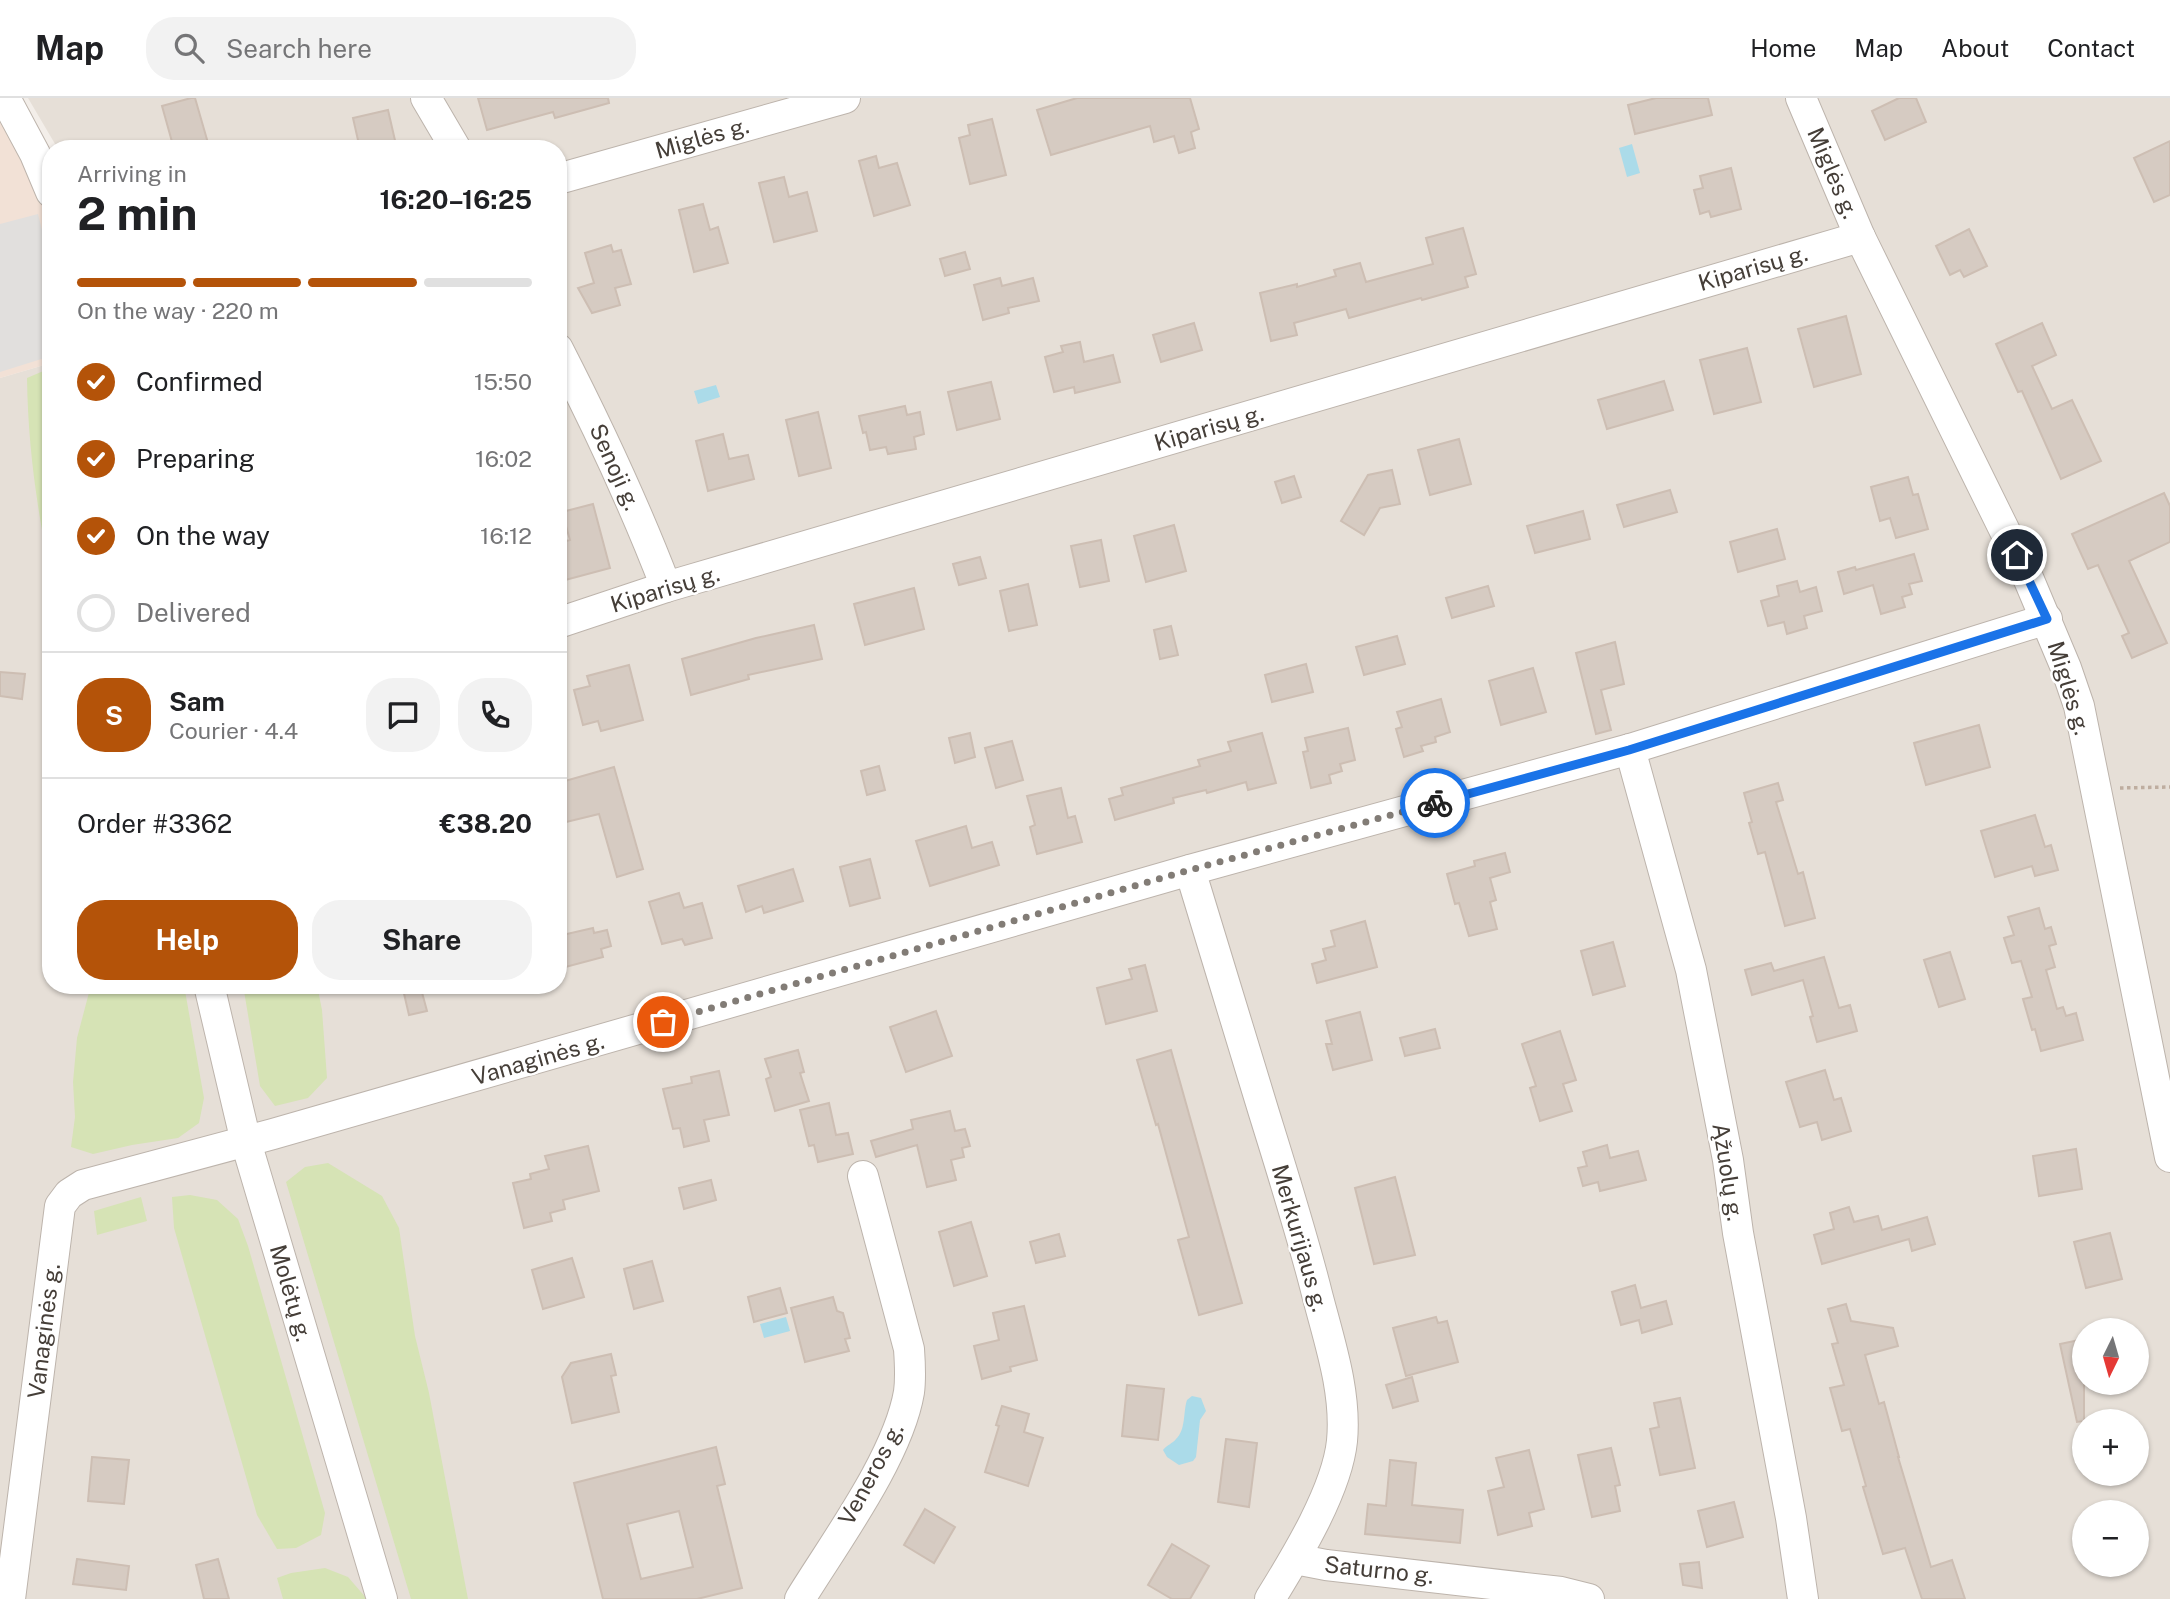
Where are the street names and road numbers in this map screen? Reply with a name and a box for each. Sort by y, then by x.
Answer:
street label: Miglės g. [652,111,752,164]
street label: Miglės g. [1802,123,1865,222]
street label: Kiparisų g. [1695,239,1811,296]
street label: Kiparisų g. [1151,399,1267,456]
street label: Senoji g. [584,419,646,514]
street label: Kiparisų g. [607,559,723,618]
street label: Miglės g. [2042,638,2096,738]
street label: Vanaginės g. [469,1027,607,1090]
street label: Ąžuolų g. [1707,1121,1750,1223]
street label: Merkurijaus g. [1267,1161,1334,1315]
street label: Molėtų g. [265,1241,318,1344]
street label: Vanaginės g. [22,1262,65,1400]
street label: Veneros g. [832,1418,909,1530]
street label: Saturno g. [1323,1550,1435,1589]

